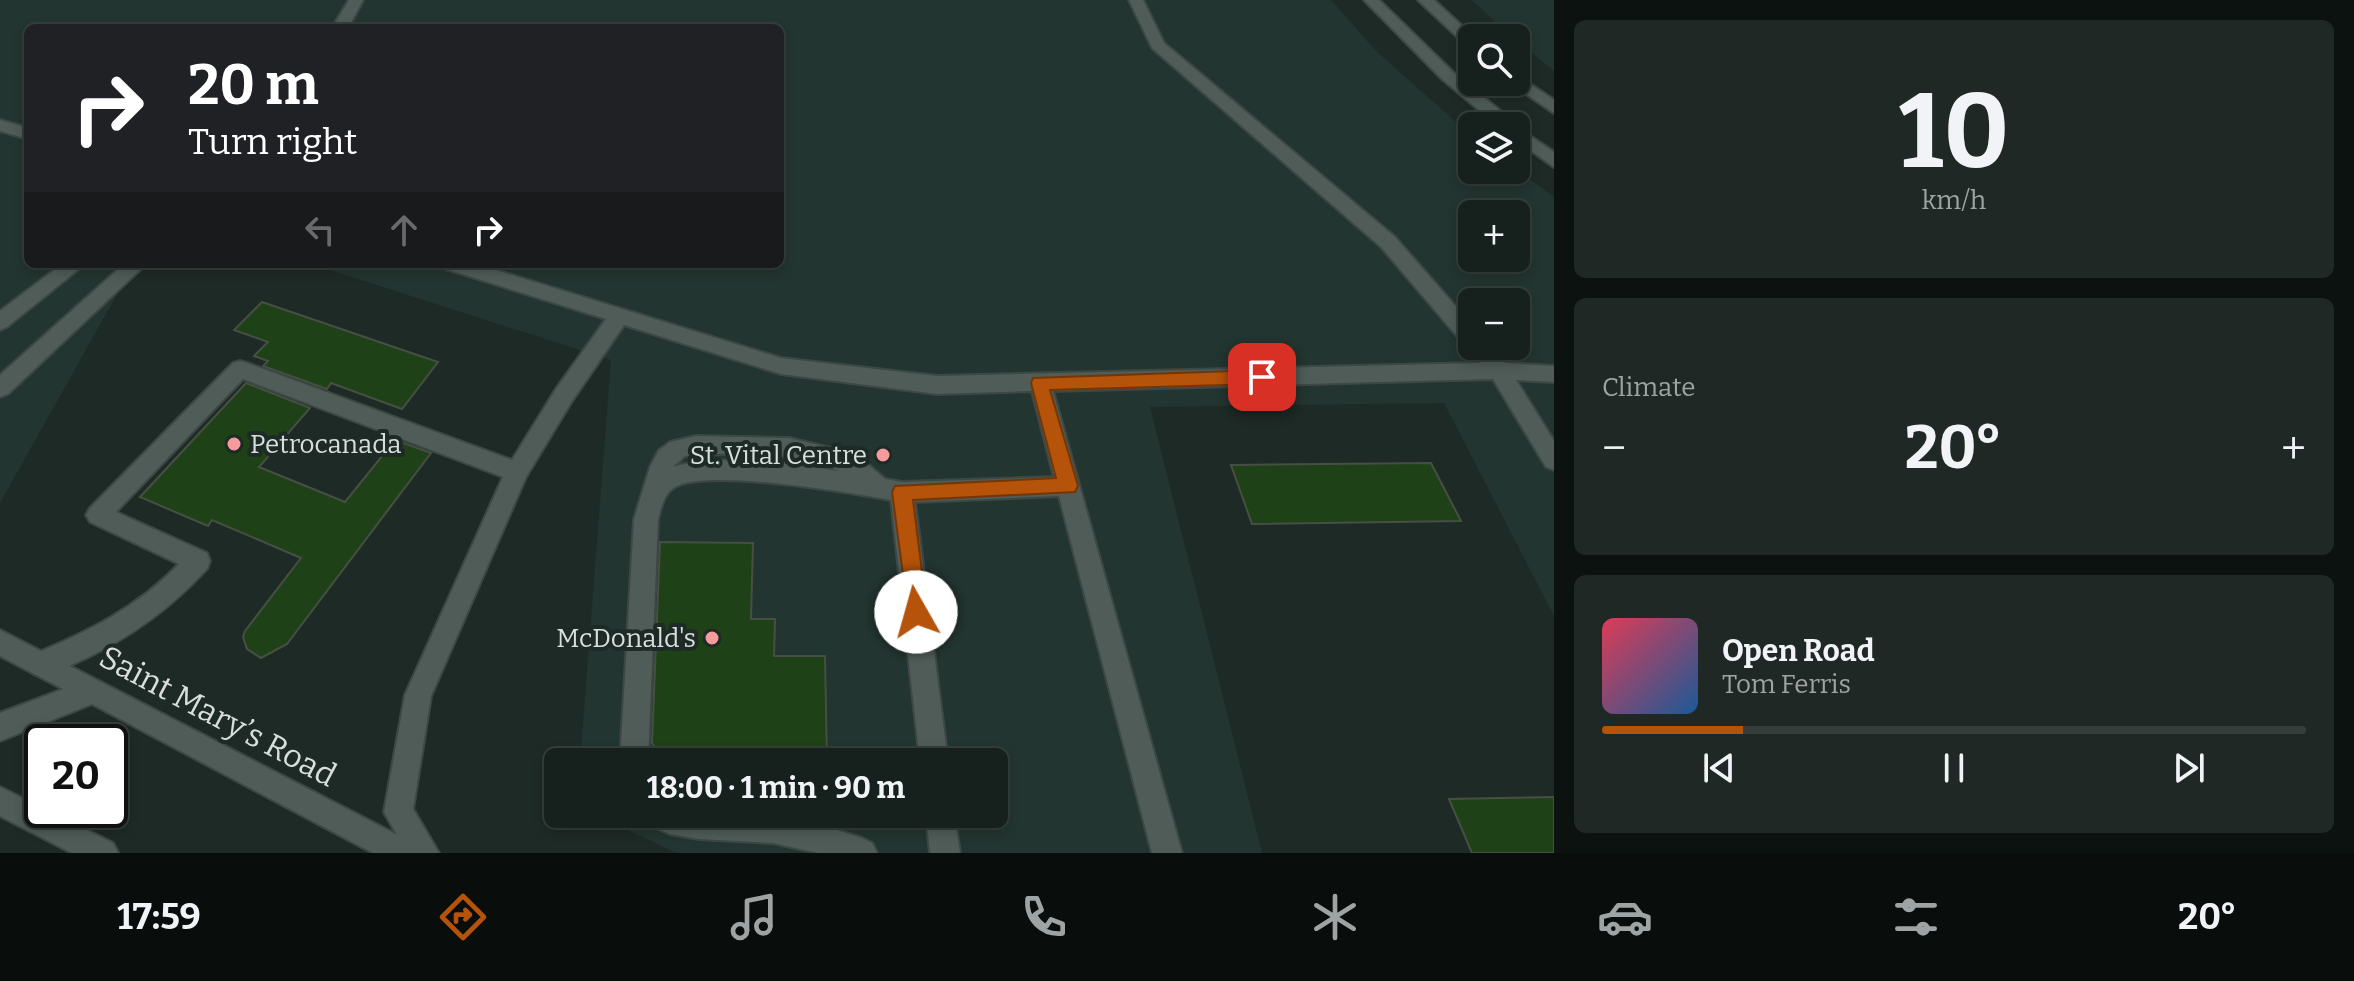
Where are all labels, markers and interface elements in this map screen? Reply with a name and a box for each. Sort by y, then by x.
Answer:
map controls [1458,24,1530,360]
button: search [1458,24,1530,96]
text: 20 m [188,52,319,119]
icon: right [56,56,160,160]
text: 10 [1899,70,2009,195]
button: layers [1458,112,1530,184]
text: Turn right [188,120,357,164]
text: km/h [1922,185,1986,216]
button: + [1458,200,1530,272]
icon: left [298,208,342,252]
icon: ahead [382,208,426,252]
icon: right [466,208,510,252]
button: − [1458,288,1530,360]
pin [1228,343,1296,411]
icon: arrive [1240,355,1284,399]
text: Climate [1602,372,1696,403]
text: 20° [1905,412,2002,484]
text: − [1602,422,1626,475]
text: + [2281,422,2306,475]
place label: Petrocanada [250,429,402,460]
marker: Petrocanada [225,435,243,453]
place label: St. Vital Centre [690,440,867,471]
marker: St. Vital Centre [874,446,892,464]
position arrow [874,570,958,654]
place label: McDonald's [556,623,696,654]
marker: McDonald's [703,629,721,647]
text: Open Road [1722,633,1875,669]
street label: Saint Mary’s Road [93,638,343,794]
text: Tom Ferris [1722,669,1851,700]
speed limit sign: 20 [24,724,128,828]
icon: previous [1697,746,1741,790]
icon: pause [1932,746,1976,790]
icon: next [2167,746,2211,790]
text: 18:00 · 1 min · 90 m [647,770,905,806]
icon: directions [435,889,491,945]
icon: music [726,889,782,945]
icon: phone [1016,889,1072,945]
icon: climate [1307,889,1363,945]
icon: car [1597,889,1653,945]
icon: filters [1888,889,1944,945]
text: 17:59 [117,895,201,939]
text: 20° [2178,895,2237,939]

